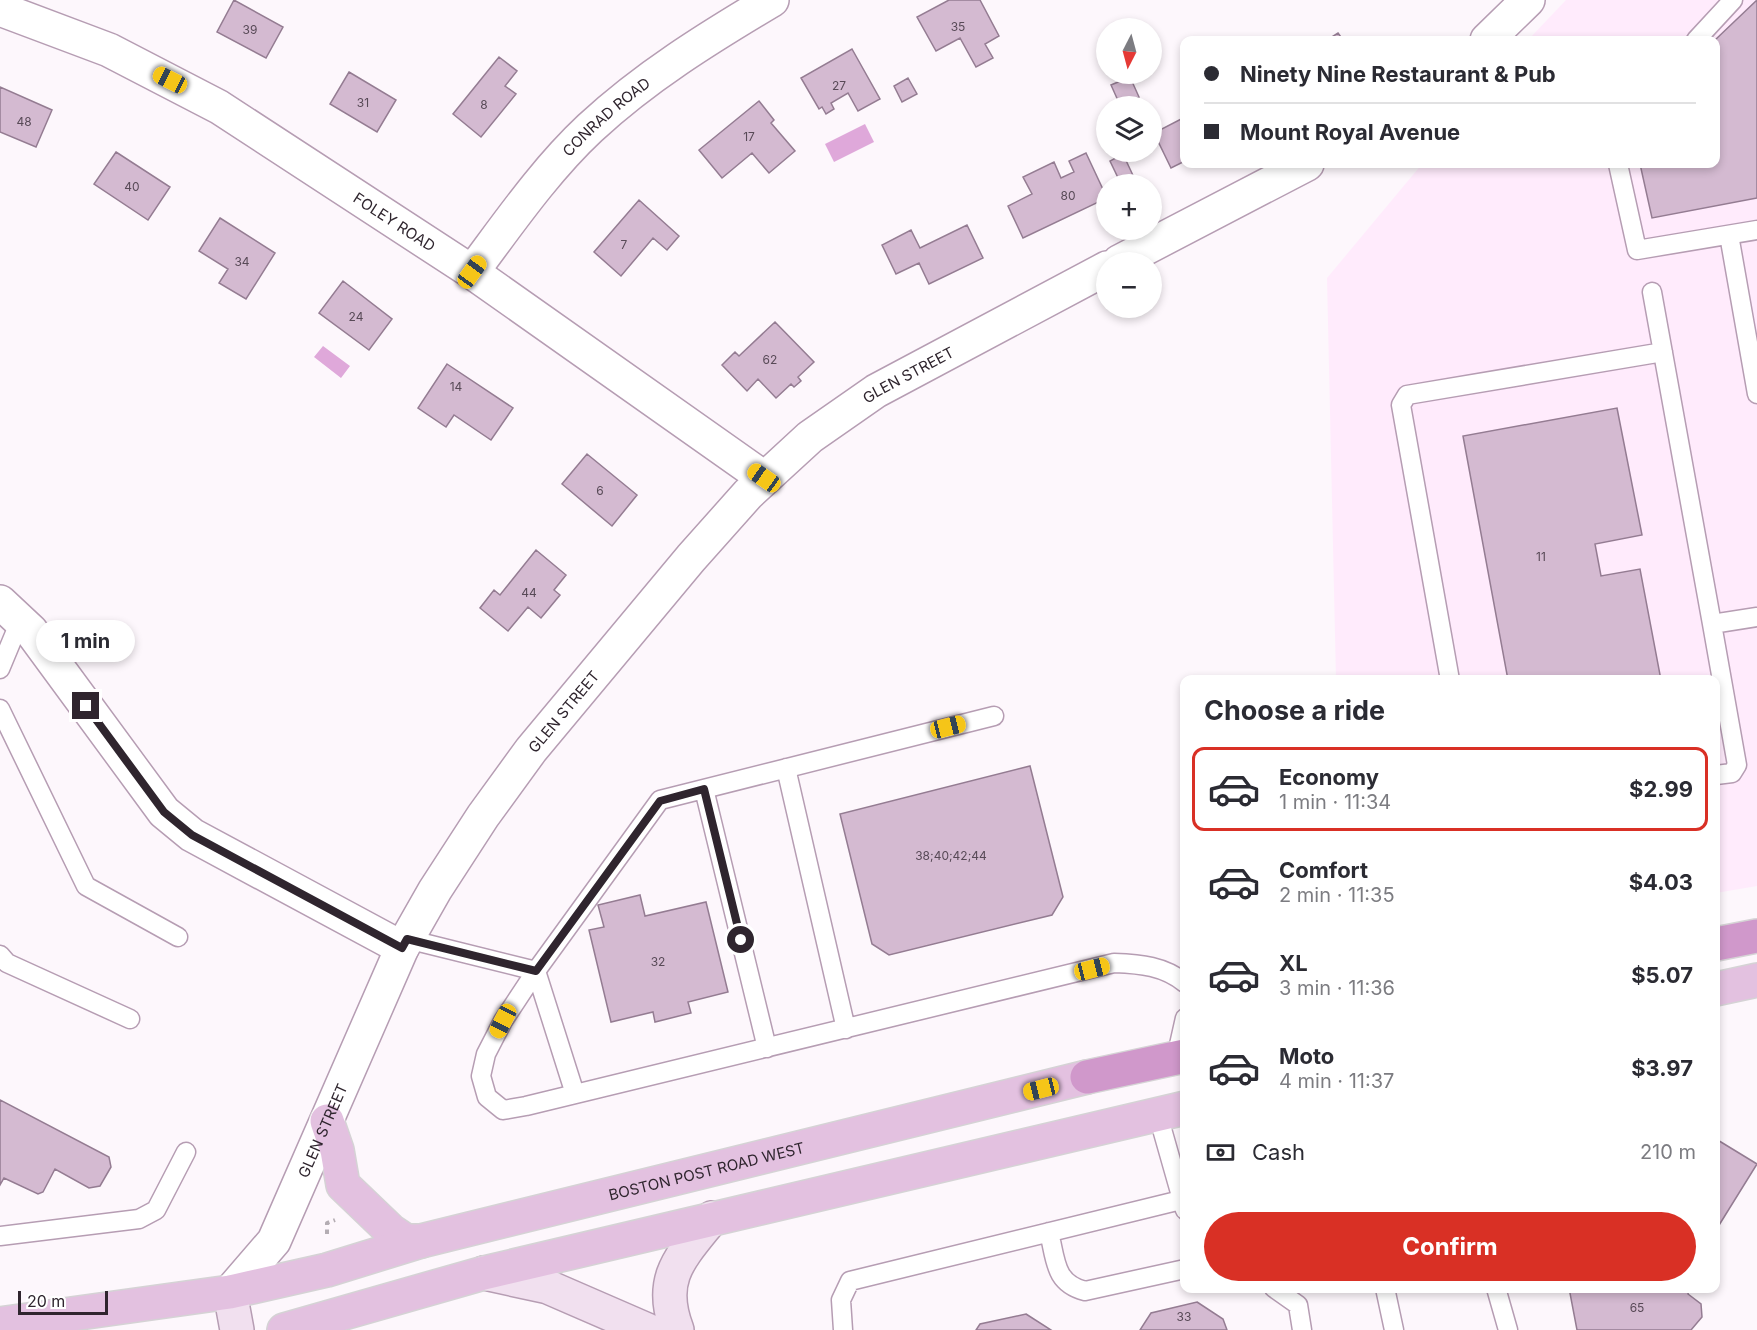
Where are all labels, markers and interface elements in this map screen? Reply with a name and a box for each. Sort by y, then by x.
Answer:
north arrow [1096,18,1162,84]
map controls [1096,18,1162,318]
house number: 35 [951,19,965,34]
house number: 39 [243,22,257,37]
text: Ninety Nine Restaurant & Pub [1240,61,1556,87]
car [150,64,190,96]
street label: CONRAD ROAD [558,73,653,160]
house number: 27 [832,78,846,93]
house number: 31 [357,95,369,110]
button: layers [1096,96,1162,162]
house number: 8 [480,97,488,112]
house number: 48 [16,114,32,129]
text: Mount Royal Avenue [1240,119,1460,145]
house number: 17 [743,129,755,144]
button: + [1096,174,1162,240]
house number: 40 [124,179,140,194]
street label: FOLEY ROAD [350,188,439,255]
house number: 80 [1061,188,1076,203]
house number: 7 [621,237,628,252]
car [454,252,490,292]
button: − [1096,252,1162,318]
house number: 34 [234,254,250,269]
house number: 24 [349,309,364,324]
street label: GLEN STREET [859,342,957,407]
house number: 62 [763,352,777,367]
house number: 14 [450,379,463,394]
car [744,460,784,496]
house number: 6 [596,483,604,498]
house number: 11 [1536,549,1546,564]
house number: 44 [521,585,537,600]
callout: 1 min [36,619,136,661]
text: 1 min [61,629,110,653]
street label: GLEN STREET [524,666,603,756]
route end [72,692,99,719]
text: Choose a ride [1204,694,1385,727]
car [928,714,968,740]
icon: car [1207,762,1261,816]
text: Economy [1279,764,1379,790]
text: $2.99 [1629,776,1693,802]
text: 1 min · 11:34 [1279,790,1391,814]
house number: 38;40;42;44 [915,848,987,863]
icon: car [1207,855,1261,909]
text: Comfort [1279,857,1368,883]
text: $4.03 [1629,869,1693,895]
text: 2 min · 11:35 [1279,883,1395,907]
route start [727,926,754,953]
icon: car [1207,948,1261,1002]
text: XL [1279,950,1308,976]
house number: 32 [651,954,665,969]
car [1072,956,1112,982]
text: $5.07 [1631,962,1693,988]
text: 3 min · 11:36 [1279,976,1395,1000]
car [487,1001,519,1041]
icon: car [1207,1041,1261,1095]
text: Moto [1279,1043,1334,1069]
text: $3.97 [1631,1055,1693,1081]
text: 4 min · 11:37 [1279,1069,1394,1093]
car [1021,1076,1061,1102]
street label: GLEN STREET [293,1080,351,1181]
icon: cash [1204,1136,1237,1169]
street label: BOSTON POST ROAD WEST [607,1137,806,1204]
text: Cash [1252,1139,1305,1165]
text: 210 m [1640,1140,1696,1164]
button: Confirm [1204,1212,1696,1281]
scale bar [18,1288,108,1316]
text: 20 m [27,1291,65,1311]
house number: 65 [1630,1300,1644,1315]
house number: 33 [1177,1309,1191,1324]

